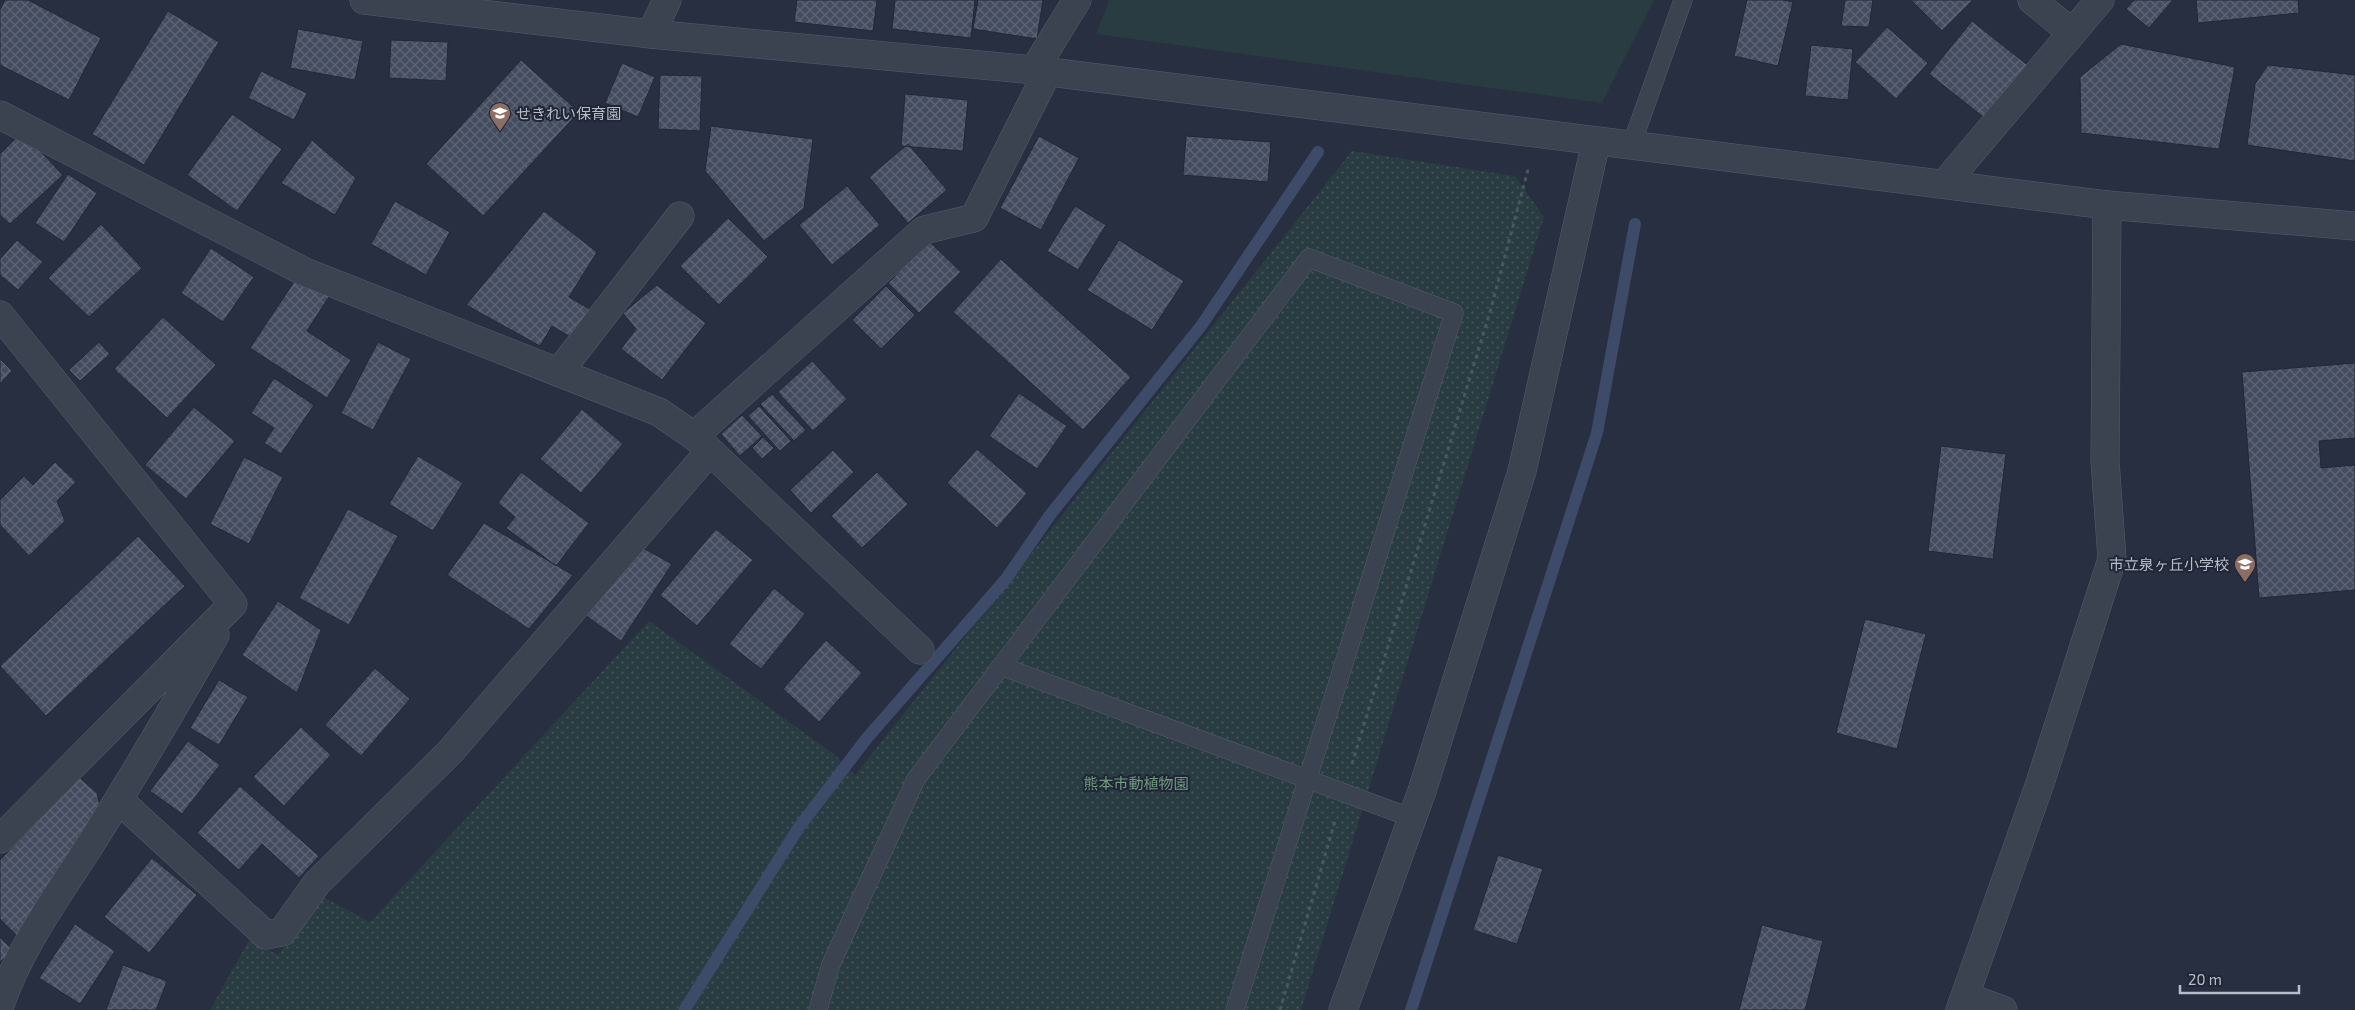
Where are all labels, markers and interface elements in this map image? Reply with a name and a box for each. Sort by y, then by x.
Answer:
school or university icon: せきれい保育園 [488,101,512,132]
place label: せきれい保育園 [516,104,621,122]
school or university icon: 市立泉ヶ丘小学校 [2233,552,2257,583]
place label: 市立泉ヶ丘小学校 [2109,555,2229,573]
park label: 熊本市動植物園 [1083,774,1189,792]
scale bar [2180,962,2299,994]
text: 20 m [2188,970,2222,988]

